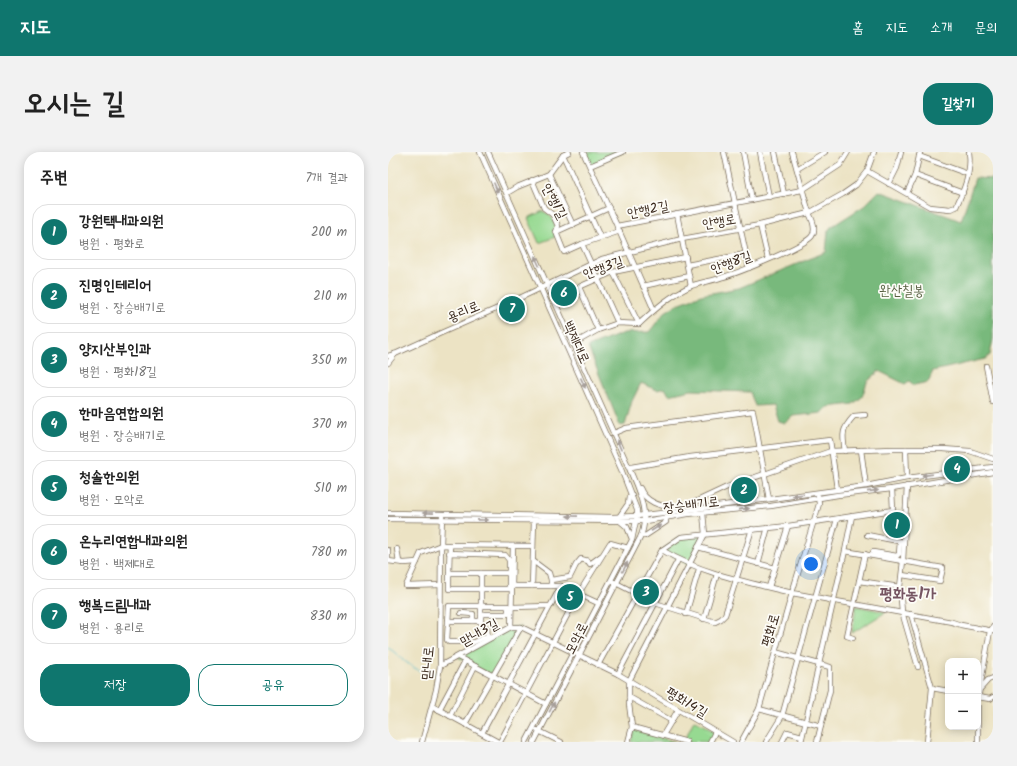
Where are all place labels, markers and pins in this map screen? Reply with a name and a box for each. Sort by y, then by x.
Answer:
pin: 6 [551,278,577,308]
pin: 7 [499,294,525,324]
pin: 4 [944,454,970,484]
pin: 2 [731,475,757,505]
pin: 1 [884,510,910,540]
pin: 3 [633,577,659,607]
pin: 5 [557,582,583,612]

